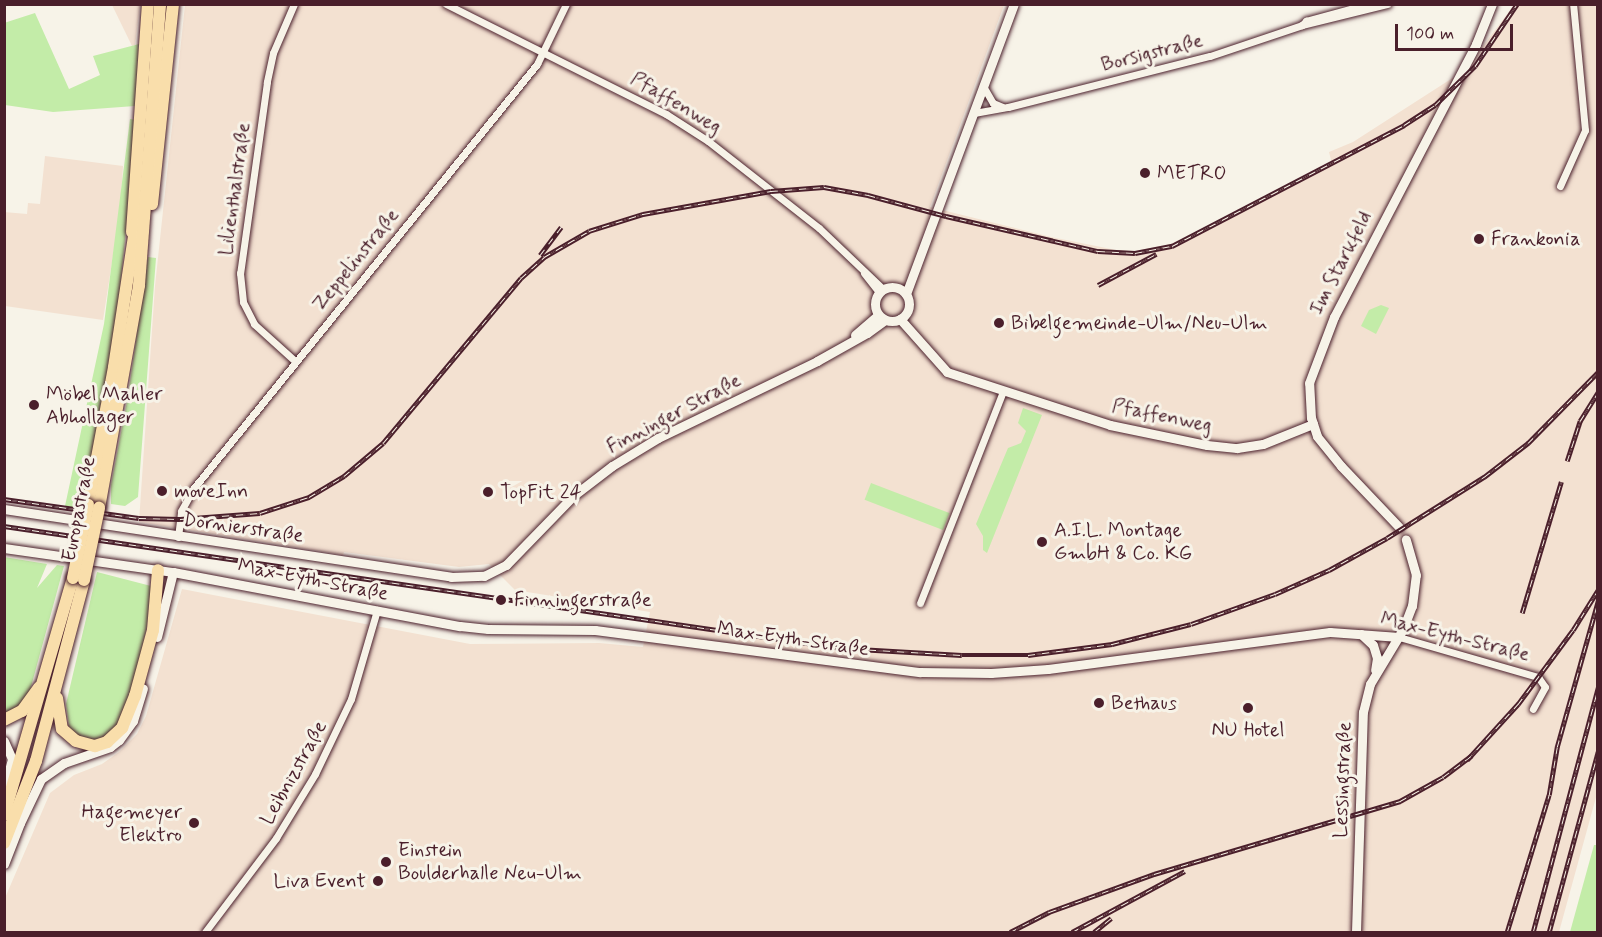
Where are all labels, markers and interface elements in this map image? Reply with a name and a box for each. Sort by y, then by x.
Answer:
scale bar [1398,12,1516,50]
text: 100 m [1406,22,1454,46]
street label: Borsigstraße [1099,29,1205,77]
street label: Pfaffenweg [626,67,726,139]
street label: Lilienthalstraße [214,121,256,257]
place label: METRO [1157,161,1227,185]
marker: METRO [1138,166,1152,180]
street label: Zeppelinstraße [307,204,405,316]
street label: Im Starkfeld [1305,208,1377,318]
place label: Frankonia [1491,227,1581,251]
marker: Frankonia [1472,232,1486,246]
place label: Bibelgemeinde-Ulm/Neu-Ulm [1011,311,1267,335]
marker: Bibelgemeinde-Ulm/Neu-Ulm [992,316,1006,330]
street label: Finninger Straße [603,369,745,459]
place label: Möbel Mahler Abhollager [46,382,162,429]
street label: Pfaffenweg [1110,394,1214,438]
marker: Möbel Mahler Abhollager [27,398,41,412]
street label: Europastraße [57,455,101,563]
place label: moveInn [174,479,248,503]
place label: TopFit 24 [500,480,582,504]
marker: moveInn [155,484,169,498]
marker: TopFit 24 [481,485,495,499]
street label: Dornierstraße [181,508,305,548]
place label: A.I.L. Montage GmbH & Co. KG [1054,518,1192,565]
marker: A.I.L. Montage GmbH & Co. KG [1035,535,1049,549]
street label: Max-Eyth-Straße [236,554,390,606]
place label: Finningerstraße [514,588,652,612]
marker: Finningerstraße [492,591,510,609]
street label: Max-Eyth-Straße [1378,607,1532,667]
street label: Max-Eyth-Straße [716,616,870,662]
place label: Bethaus [1111,691,1177,715]
marker: Bethaus [1092,696,1106,710]
marker: NU Hotel [1241,701,1255,715]
street label: Leibnizstraße [256,717,332,829]
place label: NU Hotel [1212,718,1284,742]
street label: Lessingstraße [1329,721,1357,839]
place label: Hagemeyer Elektro [82,800,182,847]
marker: Hagemeyer Elektro [187,816,201,830]
place label: Einstein Boulderhalle Neu-Ulm [398,838,580,885]
marker: Einstein Boulderhalle Neu-Ulm [379,855,393,869]
place label: Liva Event [274,869,366,893]
marker: Liva Event [371,874,385,888]

